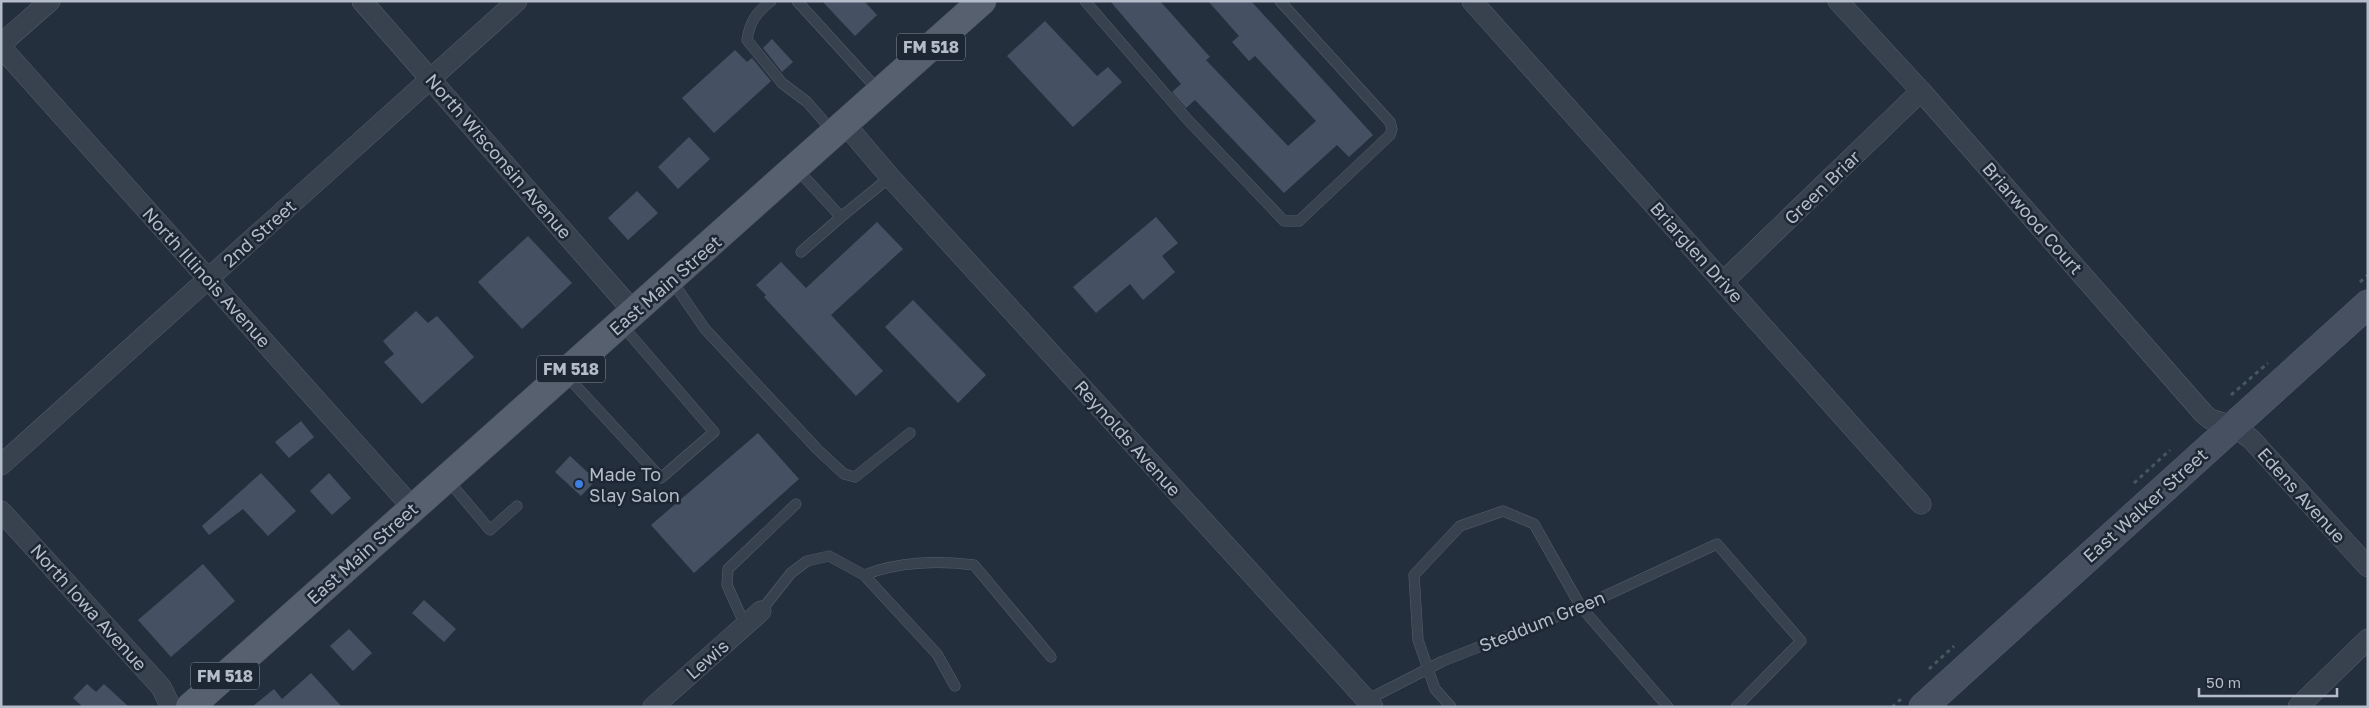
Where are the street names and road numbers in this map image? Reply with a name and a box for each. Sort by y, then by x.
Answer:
road number: FM 518 [897,34,965,61]
street label: North Wisconsin Avenue [421,69,577,243]
street label: Green Briar [1779,145,1865,229]
street label: Briarwood Court [1978,157,2088,279]
street label: 2nd Street [218,195,300,271]
street label: Briarglen Drive [1646,197,1748,307]
street label: North Illinois Avenue [138,202,276,352]
street label: East Main Street [604,230,726,340]
road number: FM 518 [537,356,605,382]
street label: Reynolds Avenue [1070,376,1186,500]
street label: East Walker Street [2078,443,2212,567]
street label: Edens Avenue [2253,443,2351,547]
street label: East Main Street [302,497,422,609]
street label: North Iowa Avenue [26,539,152,675]
street label: Steddum Green [1476,586,1608,656]
street label: Lewis [681,635,733,683]
road number: FM 518 [191,662,259,689]

